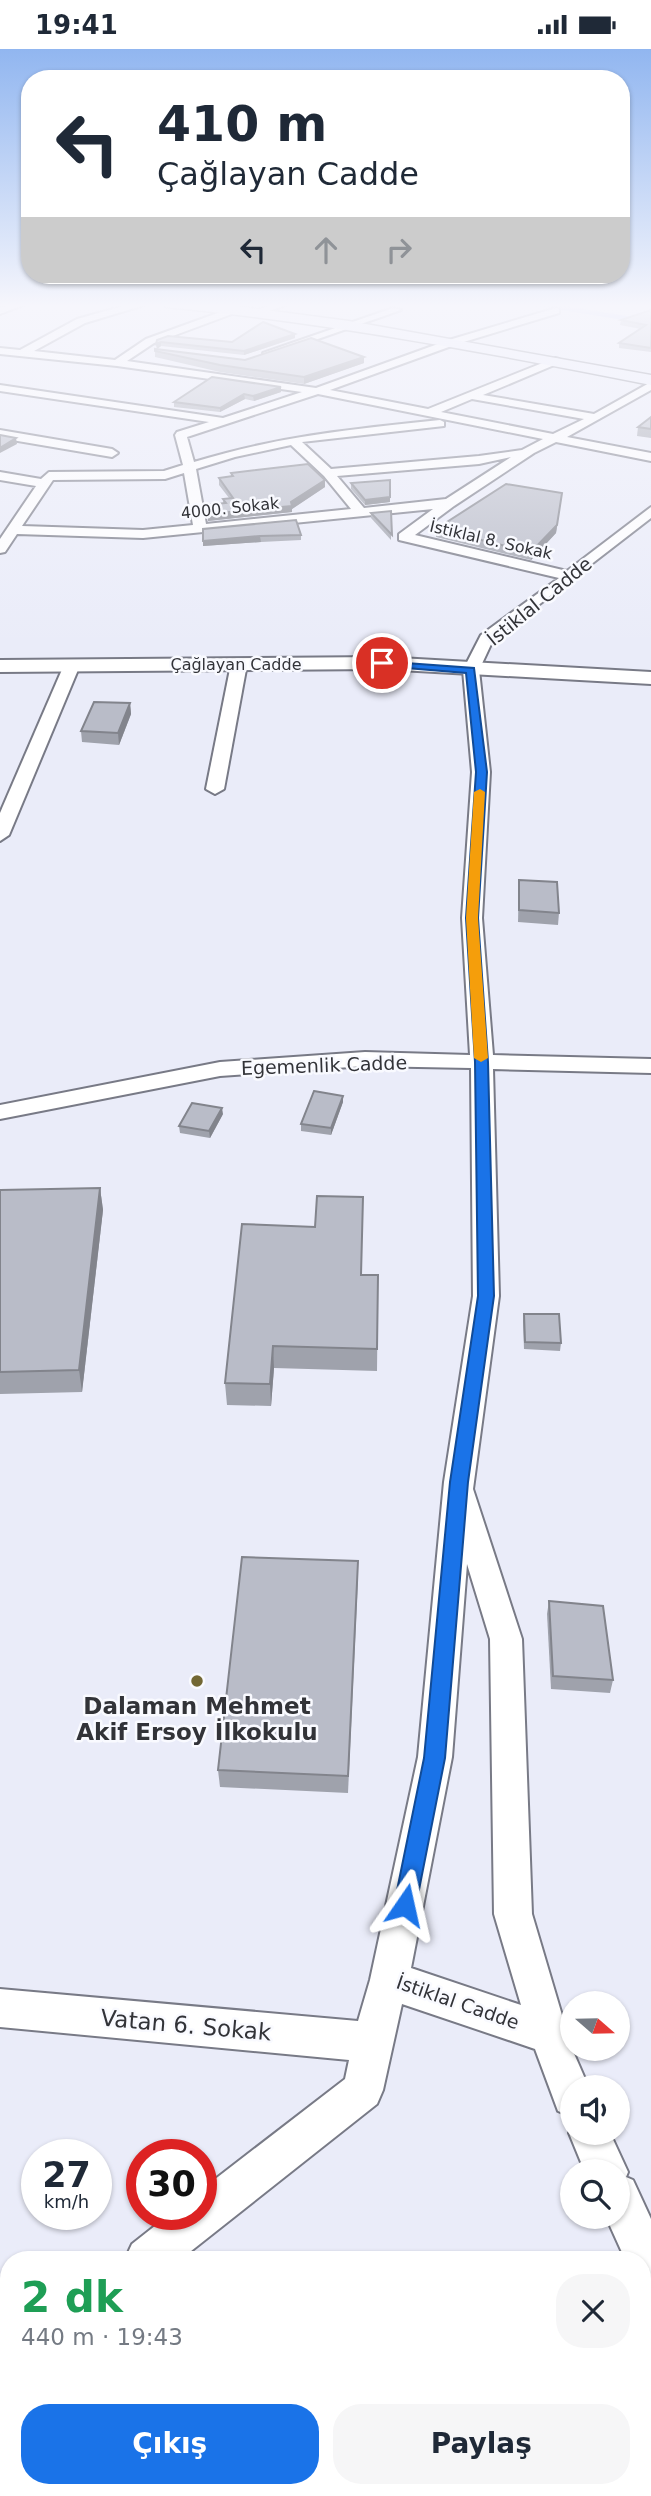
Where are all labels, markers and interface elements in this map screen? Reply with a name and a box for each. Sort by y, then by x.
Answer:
text: 19:41 [35,10,118,40]
text: 410 m [157,96,327,153]
icon: left [42,98,133,189]
text: Çağlayan Cadde [157,155,419,193]
icon: left [234,231,272,269]
icon: ahead [307,231,345,269]
icon: right [380,231,418,269]
street label: 4000. Sokak [180,493,281,523]
street label: İstiklal 8. Sokak [428,517,555,564]
street label: İstiklal Cadde [482,552,596,650]
pin [352,633,412,693]
icon: arrive [363,644,401,682]
street label: Çağlayan Cadde [170,655,302,674]
street label: Egemenlik Cadde [241,1051,407,1079]
marker: Dalaman Mehmet Akif Ersoy İlkokulu [189,1673,205,1689]
place label: Dalaman Mehmet Akif Ersoy İlkokulu [76,1693,318,1745]
position arrow [368,1868,442,1942]
street label: İstiklal Cadde [394,1971,522,2033]
north arrow [560,1991,630,2061]
map controls [560,1991,630,2229]
street label: Vatan 6. Sokak [100,2005,273,2045]
button: sound [560,2075,630,2145]
speed limit sign: 30 [126,2139,217,2230]
text: 27 [42,2155,91,2195]
button: search [560,2159,630,2229]
text: km/h [44,2191,89,2212]
text: 2 dk [21,2273,123,2322]
button: close [556,2274,630,2348]
text: 440 m · 19:43 [21,2324,183,2350]
button: Çıkış [21,2404,319,2484]
button: Paylaş [333,2404,630,2484]

